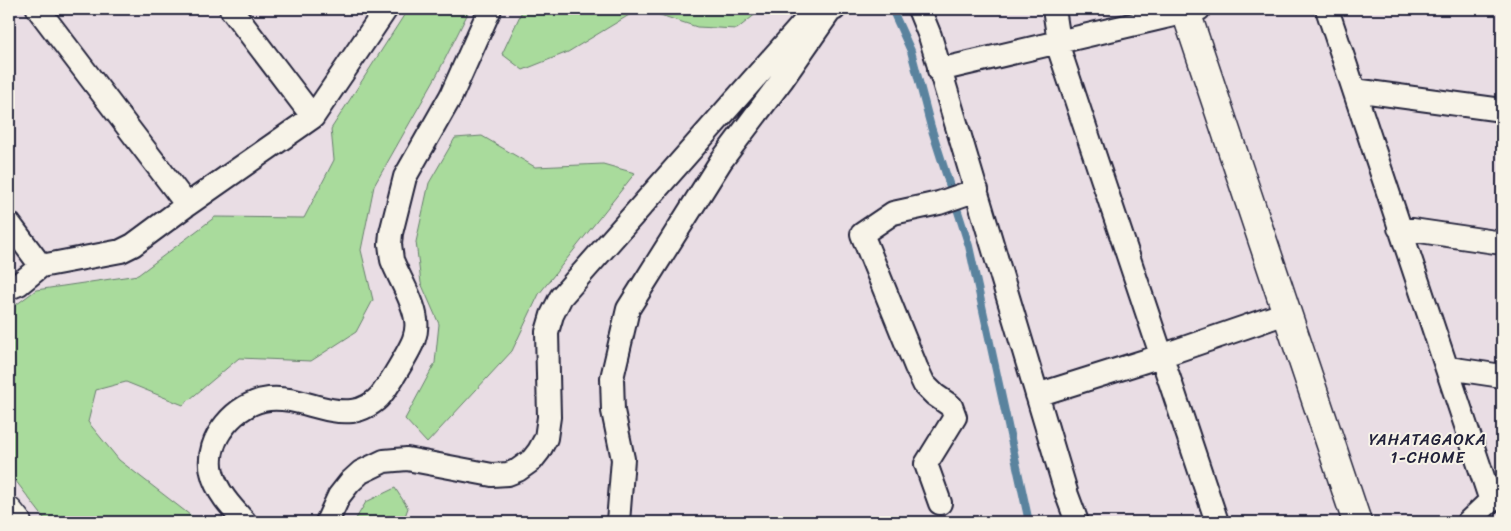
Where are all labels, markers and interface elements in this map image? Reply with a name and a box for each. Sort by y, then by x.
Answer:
district label: YAHATAGAOKA 1-CHOME [1369,425,1487,472]

